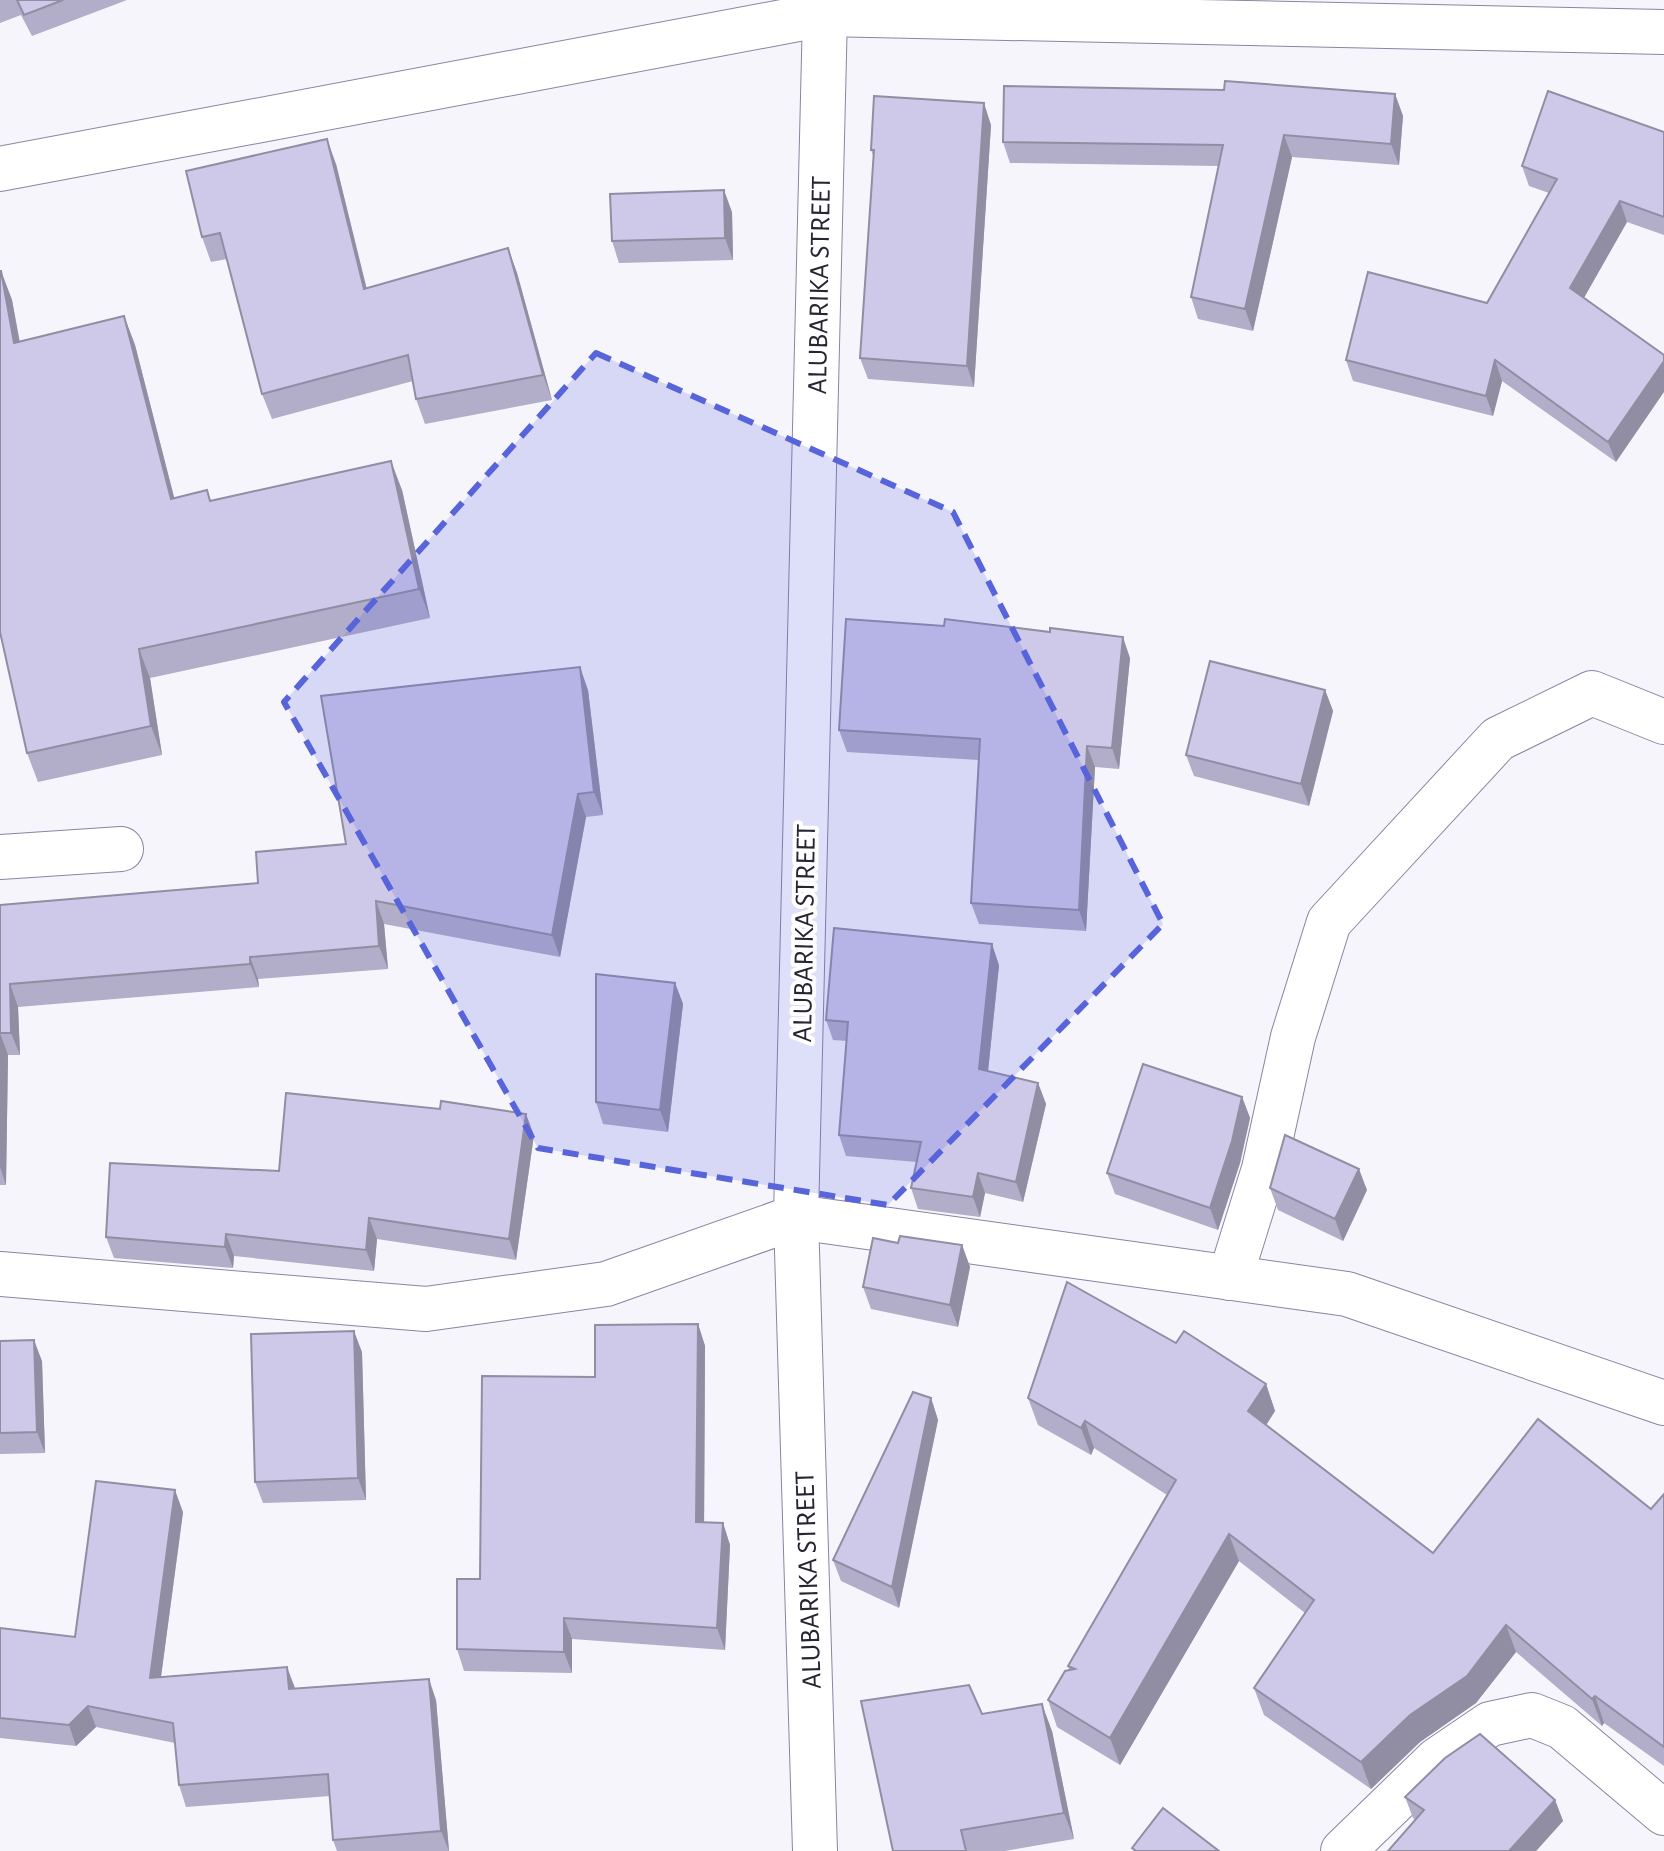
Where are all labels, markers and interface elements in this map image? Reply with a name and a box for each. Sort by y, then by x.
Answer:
street label: ALUBARIKA STREET [804,175,836,395]
street label: ALUBARIKA STREET [789,823,821,1043]
street label: ALUBARIKA STREET [791,1470,827,1690]

